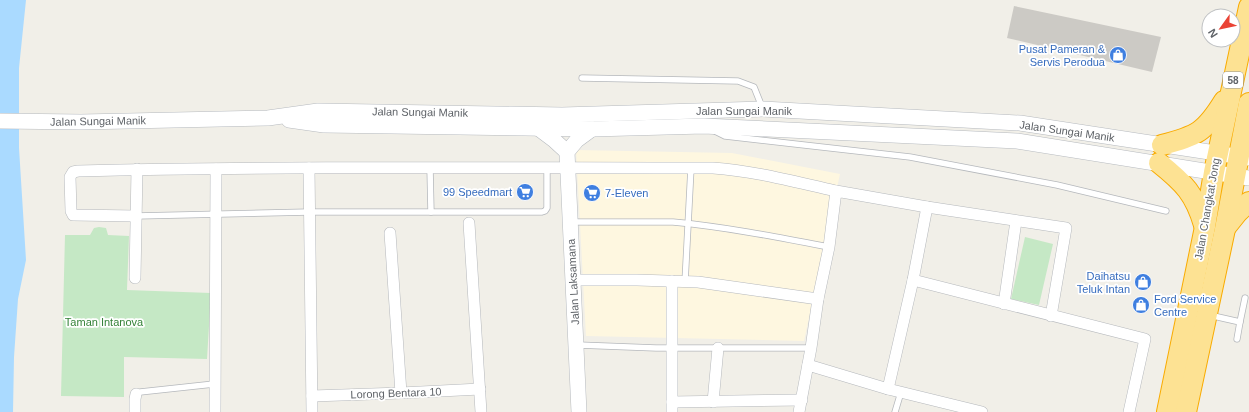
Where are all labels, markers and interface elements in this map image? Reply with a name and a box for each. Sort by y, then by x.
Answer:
north arrow [1201,8,1241,48]
text: N [1205,27,1220,40]
place label: Pusat Pameran & Servis Perodua [1019,43,1106,68]
shop icon: Pusat Pameran & Servis Perodua [1108,45,1128,65]
road number: 58 [1223,72,1243,88]
street label: Jalan Sungai Manik [372,105,469,119]
street label: Jalan Sungai Manik [696,105,792,117]
street label: Jalan Sungai Manik [50,114,147,128]
street label: Jalan Sungai Manik [1019,118,1116,144]
street label: Jalan Changkat Jong [1192,157,1222,261]
supermarket icon: 99 Speedmart [515,182,535,202]
supermarket icon: 7-Eleven [582,183,602,203]
place label: 99 Speedmart [443,186,512,198]
place label: 7-Eleven [605,187,648,199]
street label: Jalan Laksamana [565,238,581,325]
place label: Daihatsu Teluk Intan [1077,270,1130,295]
shop icon: Daihatsu Teluk Intan [1133,272,1153,292]
place label: Ford Service Centre [1154,293,1216,318]
shop icon: Ford Service Centre [1131,295,1151,315]
park label: Taman Intanova [65,316,144,328]
street label: Lorong Bentara 10 [350,385,442,401]

